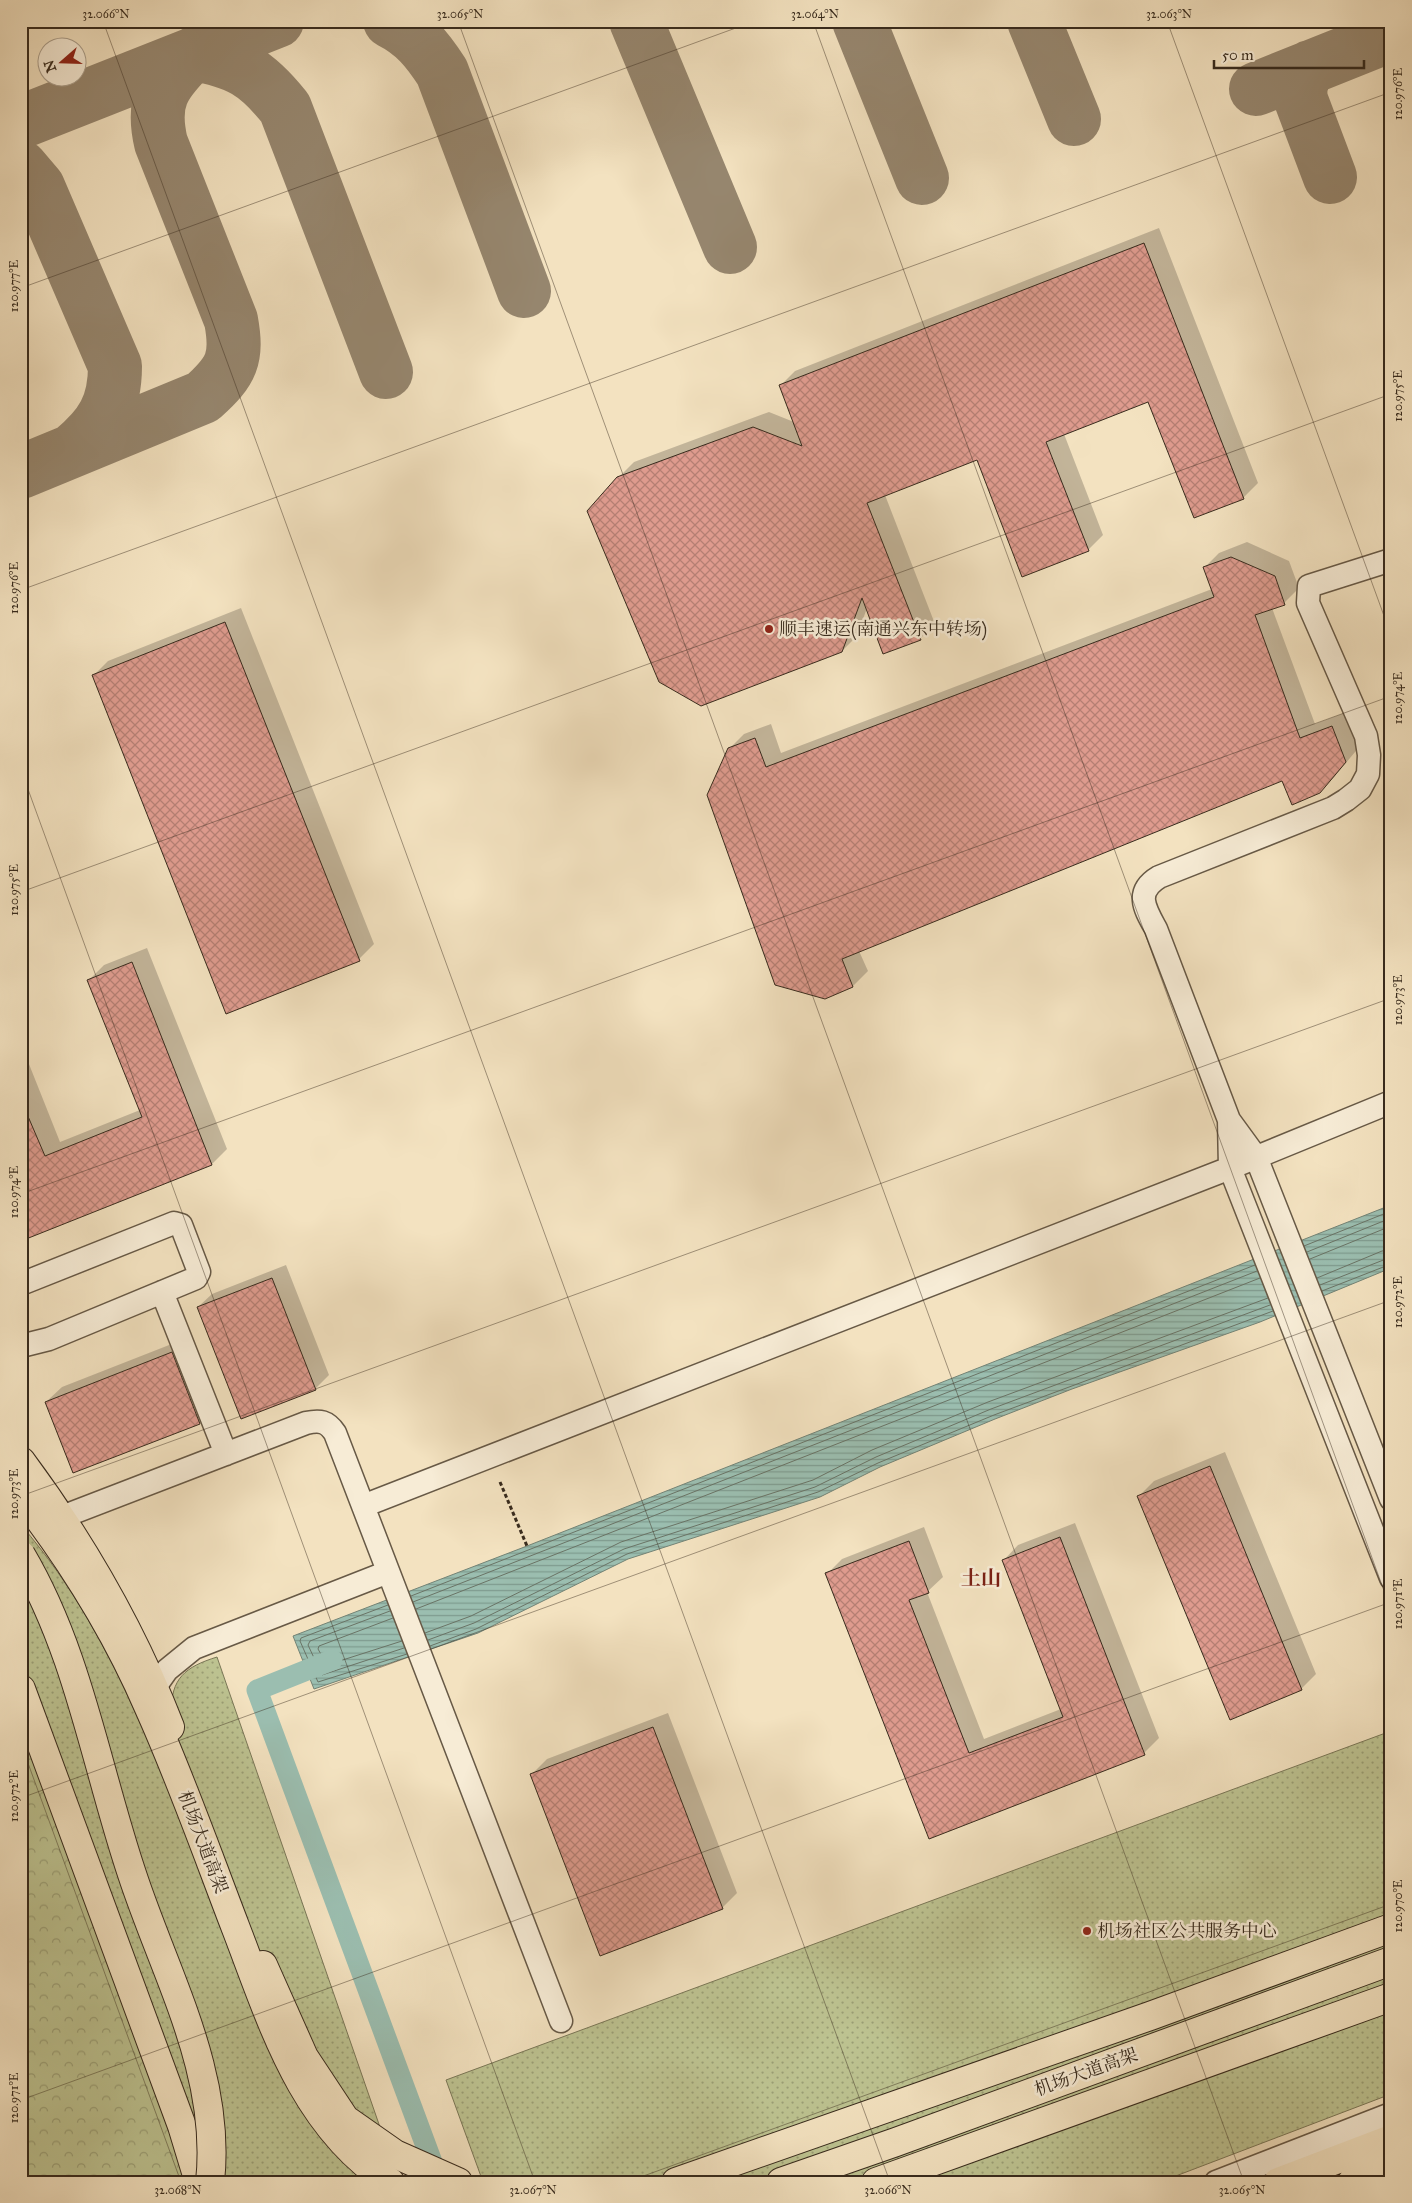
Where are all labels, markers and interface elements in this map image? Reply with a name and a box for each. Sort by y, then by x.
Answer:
text: 32.066°N [82,7,130,21]
text: 32.065°N [437,7,483,21]
text: 32.064°N [791,7,839,21]
text: 32.063°N [1146,7,1192,21]
north arrow [38,38,88,88]
scale bar [1214,38,1364,70]
text: 50 m [1222,46,1254,64]
text: N [40,58,60,75]
text: 120.976°E [1391,68,1405,120]
text: 120.977°E [7,259,21,312]
text: 120.975°E [1391,370,1405,422]
text: 120.976°E [7,562,21,614]
place label: 顺丰速运(南通兴东中转场) [779,618,987,641]
marker: 顺丰速运(南通兴东中转场) [763,623,775,635]
text: 120.974°E [1391,671,1405,724]
text: 120.975°E [7,864,21,916]
text: 120.973°E [1391,974,1405,1025]
text: 120.974°E [7,1165,21,1218]
text: 120.972°E [1391,1276,1405,1328]
text: 120.973°E [7,1468,21,1519]
district label: 土山 [961,1566,1001,1590]
text: 120.971°E [1391,1578,1405,1629]
text: 120.972°E [7,1770,21,1822]
street label: 机场大道高架 [173,1788,233,1896]
text: 120.970°E [1391,1879,1405,1932]
place label: 机场社区公共服务中心 [1097,1920,1277,1942]
marker: 机场社区公共服务中心 [1081,1925,1093,1937]
street label: 机场大道高架 [1031,2043,1141,2101]
text: 120.971°E [7,2072,21,2123]
text: 32.068°N [154,2183,202,2197]
text: 32.067°N [509,2183,557,2197]
text: 32.066°N [864,2183,912,2197]
text: 32.065°N [1219,2183,1265,2197]

